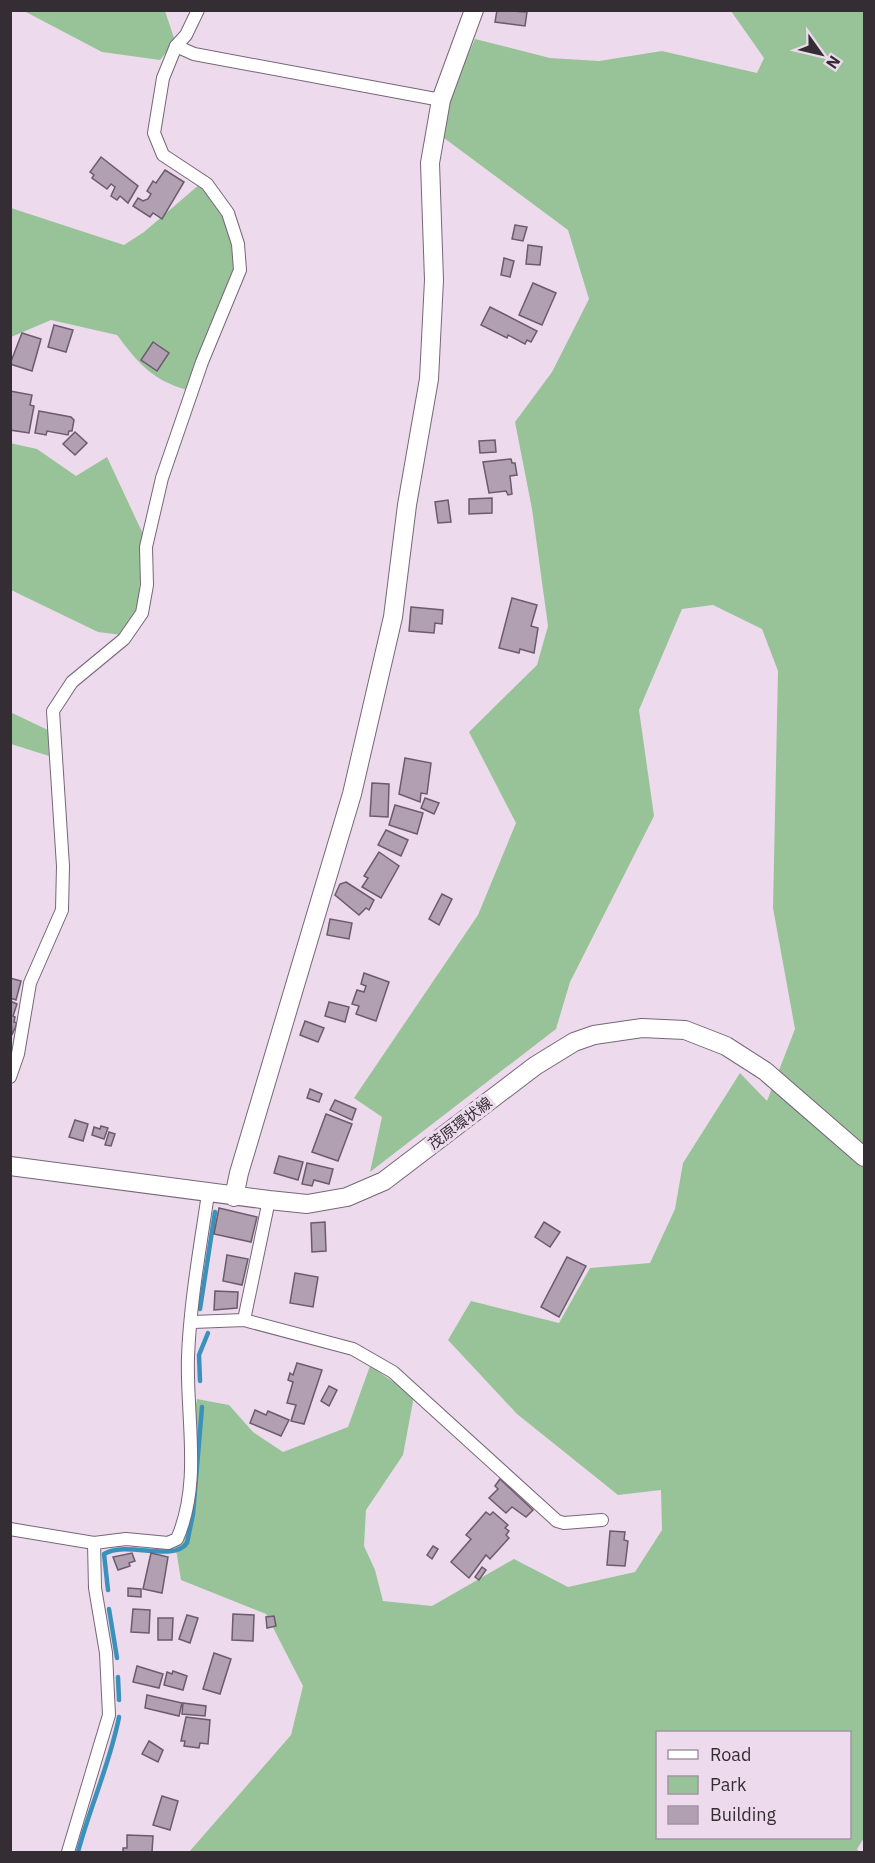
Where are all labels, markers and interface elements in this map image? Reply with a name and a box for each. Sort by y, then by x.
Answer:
north arrow [791,24,851,84]
text: N [822,52,845,73]
street label: 茂原環状線 [424,1093,496,1153]
legend [656,1731,851,1839]
text: Road [710,1743,751,1766]
text: Park [710,1773,747,1796]
text: Building [710,1803,777,1826]

